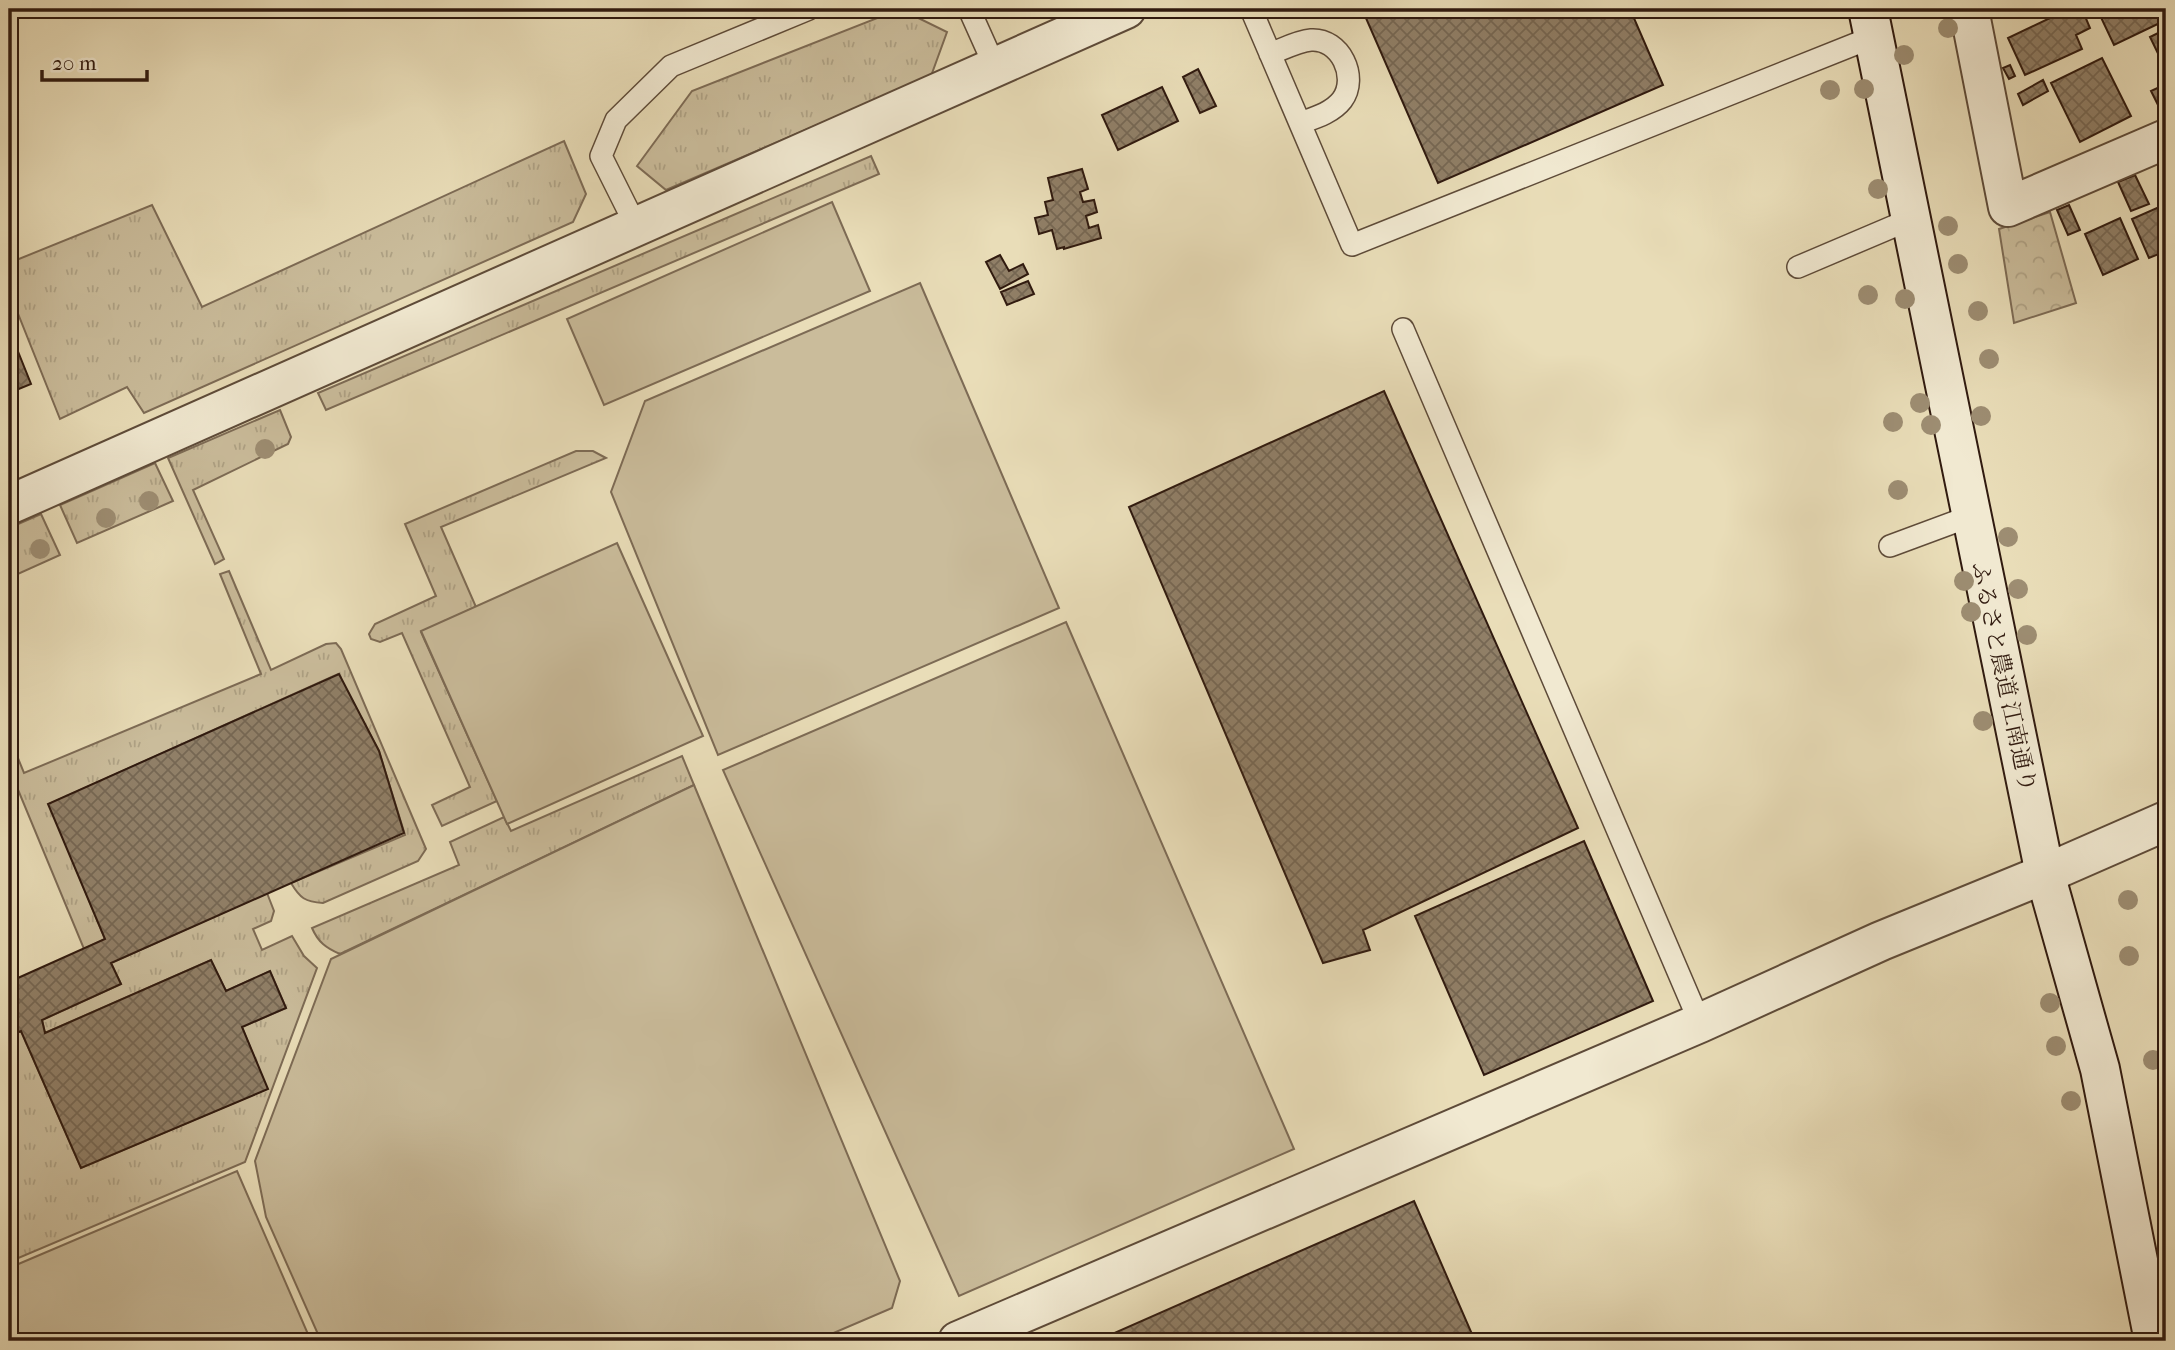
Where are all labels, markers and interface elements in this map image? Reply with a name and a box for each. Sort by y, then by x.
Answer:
scale bar [42,38,147,82]
text: 20 m [52,51,97,75]
street label: ふるさと農道 江南通り [1966,559,2042,795]

